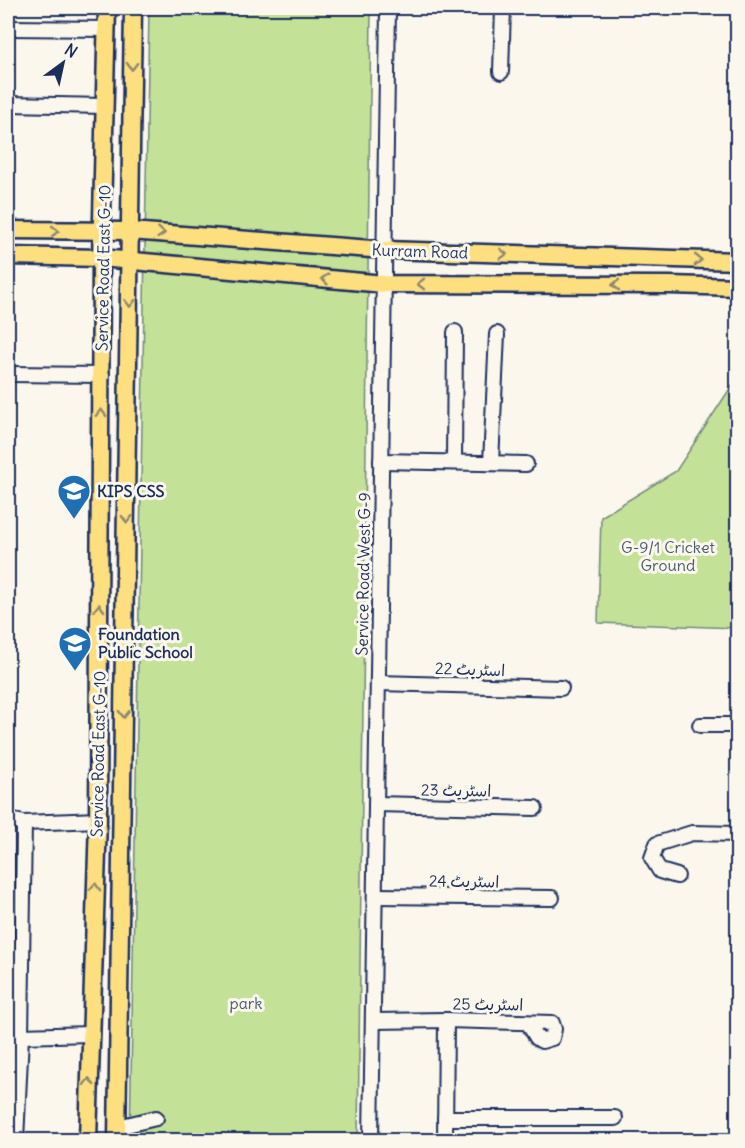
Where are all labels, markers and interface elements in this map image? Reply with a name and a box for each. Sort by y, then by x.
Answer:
north arrow [33,33,93,93]
text: N [61,39,81,62]
one-way arrow [126,61,138,70]
street label: Service Road East G-10 [92,185,114,351]
one-way arrow [51,225,60,237]
one-way arrow [157,226,166,239]
street label: Kurram Road [371,239,469,263]
one-way arrow [498,248,507,260]
one-way arrow [693,254,702,266]
one-way arrow [321,272,330,285]
one-way arrow [417,278,426,290]
one-way arrow [612,279,621,291]
one-way arrow [124,298,136,307]
one-way arrow [95,409,107,418]
school or university icon: KIPS CSS [56,473,92,520]
place label: KIPS CSS [97,481,165,501]
street label: Service Road West G-9 [352,492,374,656]
one-way arrow [120,514,133,523]
park label: G-9/1 Cricket Ground [621,537,716,575]
one-way arrow [93,604,106,613]
place label: Foundation Public School [98,624,193,662]
school or university icon: Foundation Public School [57,625,93,672]
street label: اسٹریٹ 22 [435,658,505,680]
street label: Service Road East G-10 [87,671,109,837]
one-way arrow [118,709,130,718]
street label: اسٹریٹ 23 [421,779,491,801]
street label: اسٹریٹ 24 [429,870,499,892]
one-way arrow [89,883,102,892]
park label: park [230,993,262,1013]
street label: اسٹریٹ 25 [453,993,523,1015]
one-way arrow [83,1078,95,1087]

